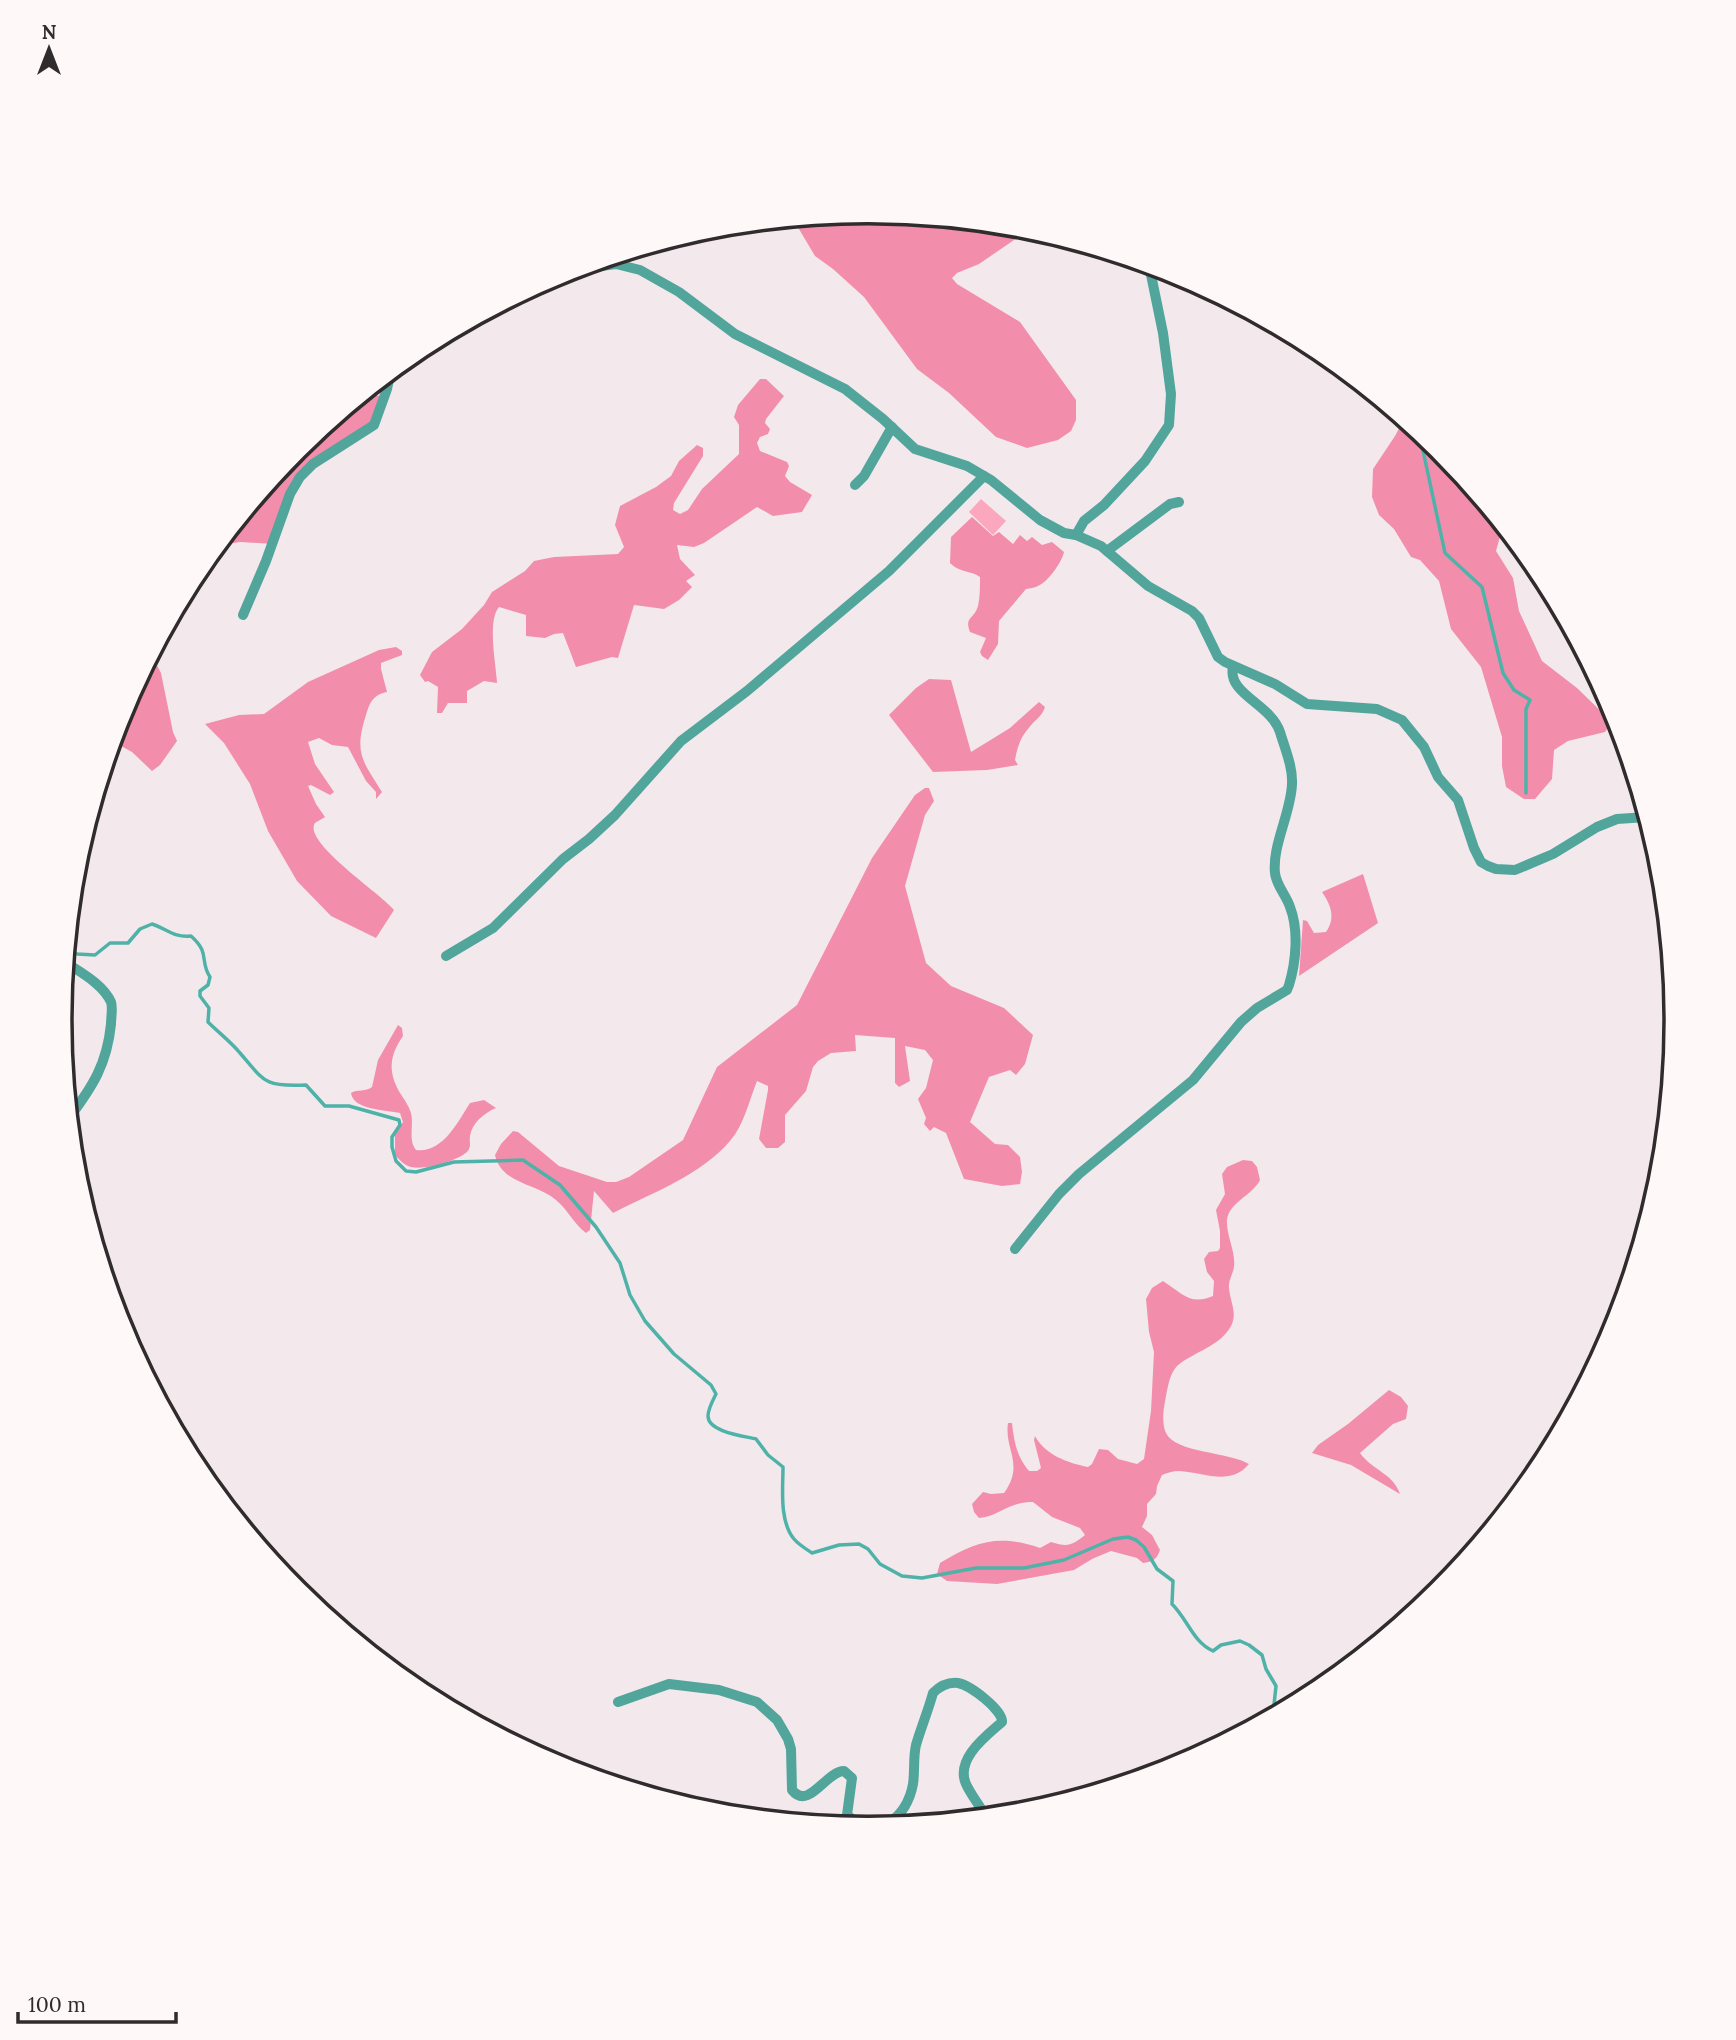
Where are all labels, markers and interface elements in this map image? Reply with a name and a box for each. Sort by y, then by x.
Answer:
north arrow [14,14,84,84]
text: N [42,20,57,44]
scale bar [18,1980,175,2024]
text: 100 m [28,1991,86,2018]

